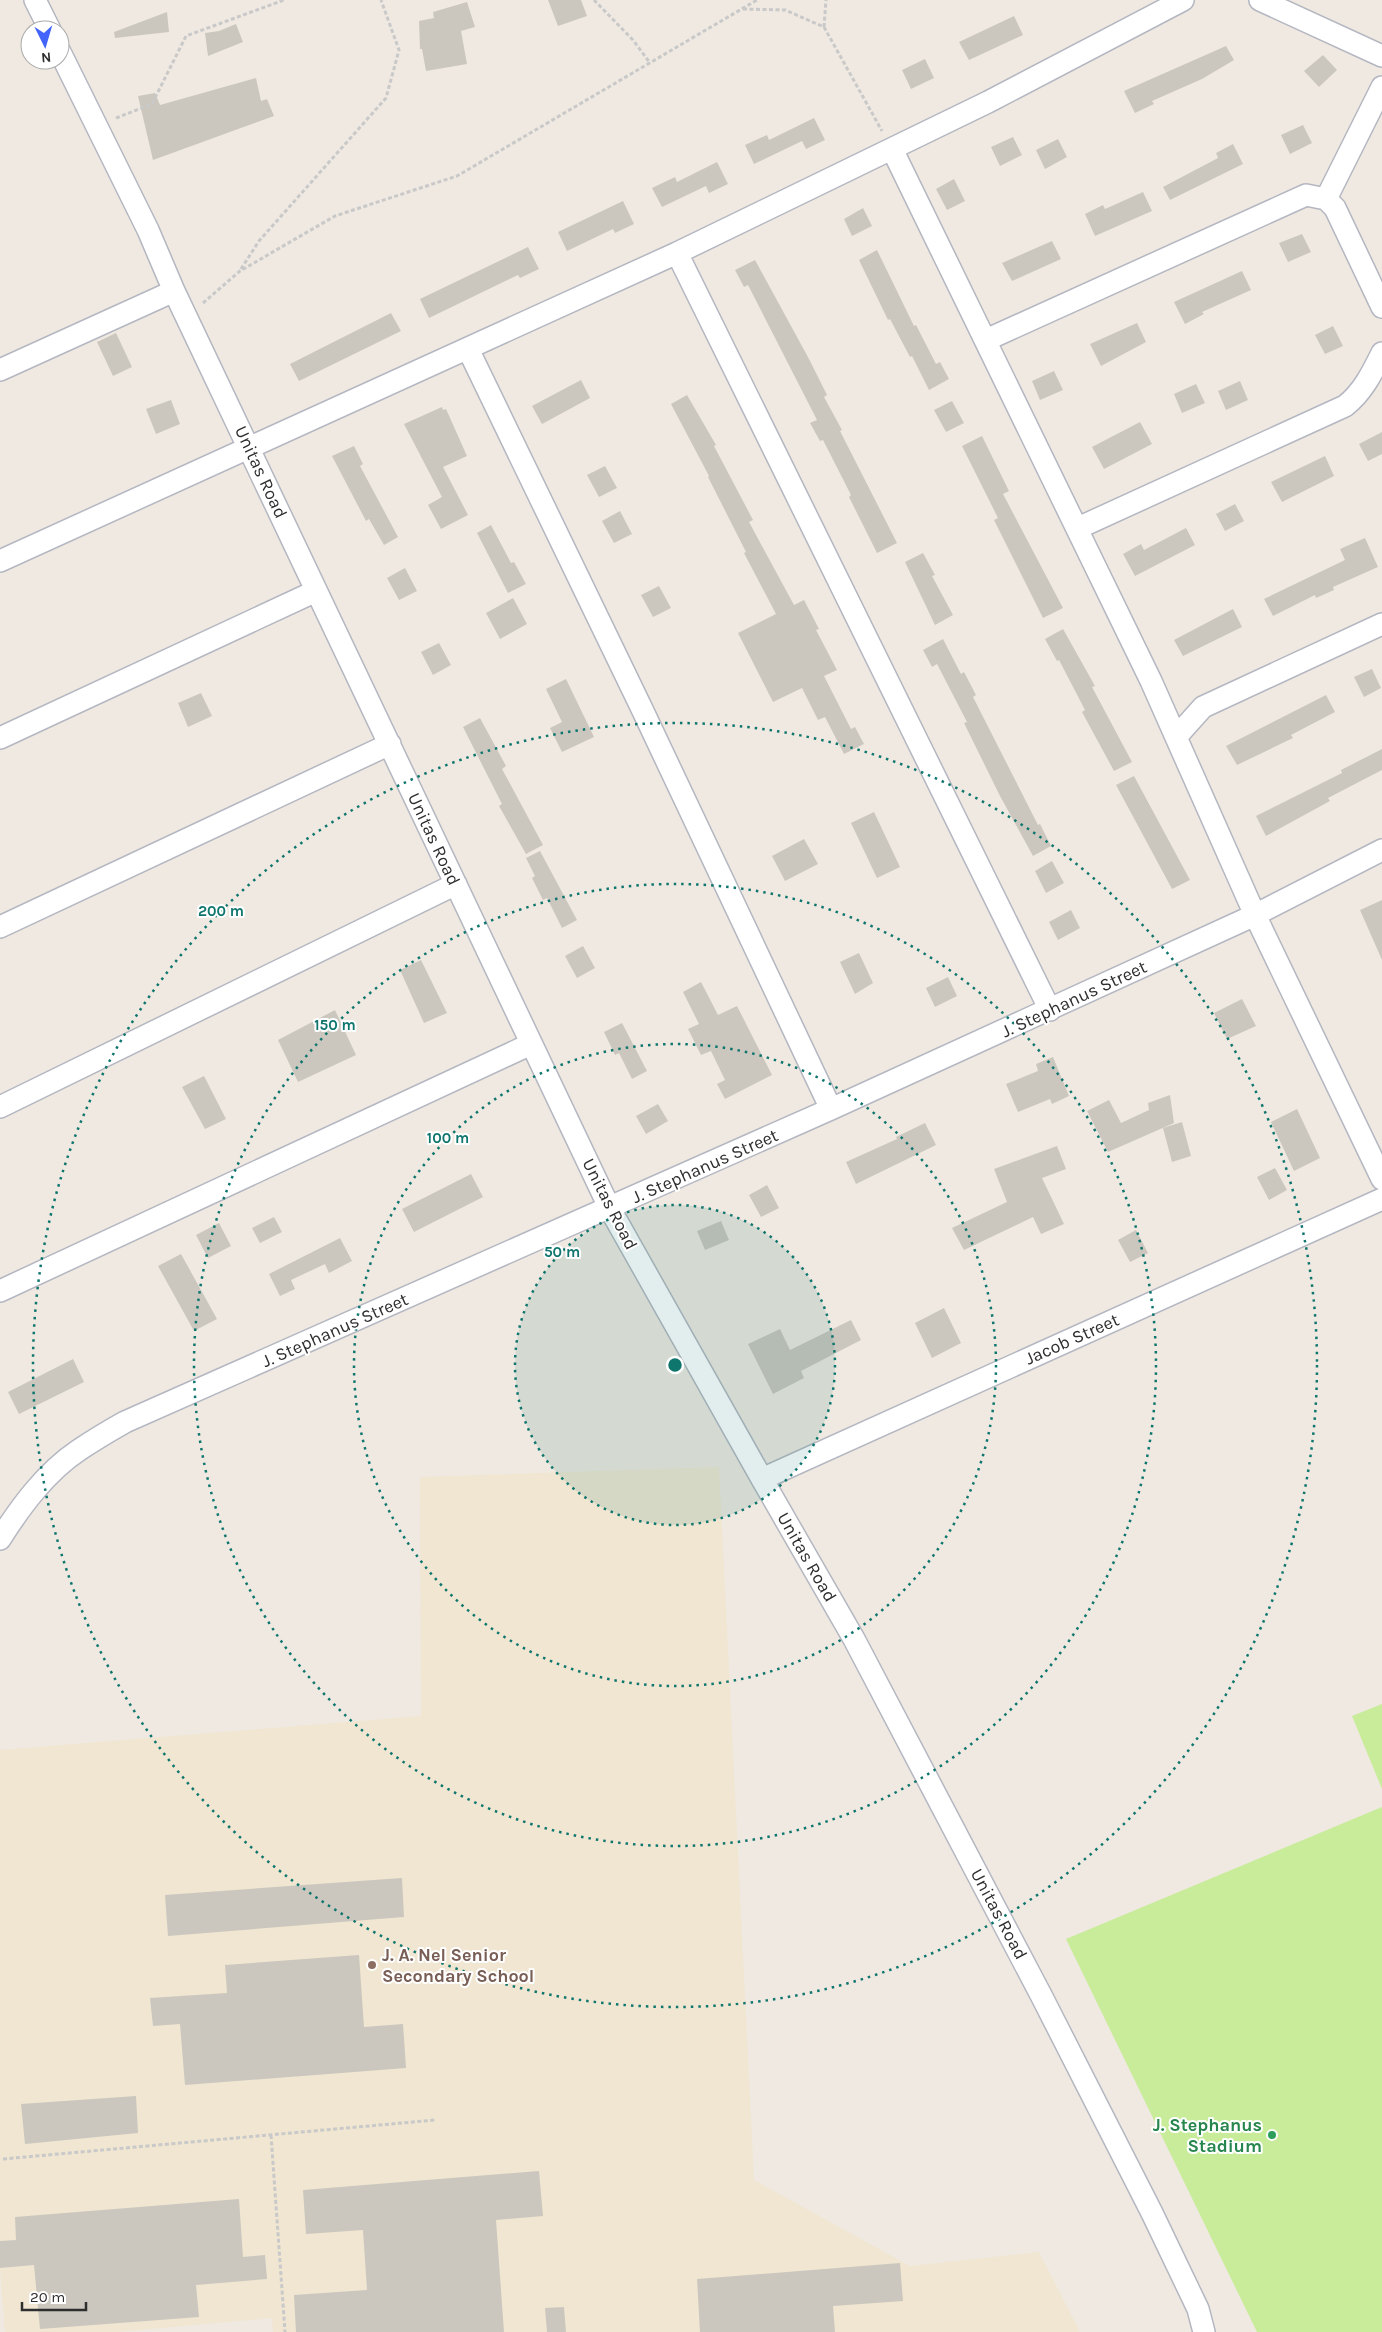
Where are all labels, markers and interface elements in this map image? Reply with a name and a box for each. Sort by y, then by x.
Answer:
north arrow [20,20,70,70]
text: N [40,49,52,66]
street label: Unitas Road [230,422,292,522]
street label: Unitas Road [403,789,465,889]
text: 200 m [198,902,244,920]
street label: J. Stephanus Street [998,956,1150,1042]
text: 150 m [314,1016,356,1034]
street label: J. Stephanus Street [628,1124,782,1208]
text: 100 m [427,1129,469,1147]
street label: Unitas Road [578,1155,642,1253]
text: 50 m [544,1243,580,1261]
street label: J. Stephanus Street [258,1288,412,1372]
street label: Jacob Street [1022,1308,1123,1370]
centre of rings [666,1356,684,1374]
street label: Unitas Road [773,1508,841,1606]
street label: Unitas Road [966,1865,1032,1963]
place label: J. A. Nel Senior Secondary School [382,1944,534,1987]
marker: J. A. Nel Senior Secondary School [366,1959,378,1971]
place label: J. Stephanus Stadium [1153,2114,1262,2157]
marker: J. Stephanus Stadium [1266,2129,1278,2141]
scale bar [22,2280,86,2312]
text: 20 m [30,2288,65,2306]

